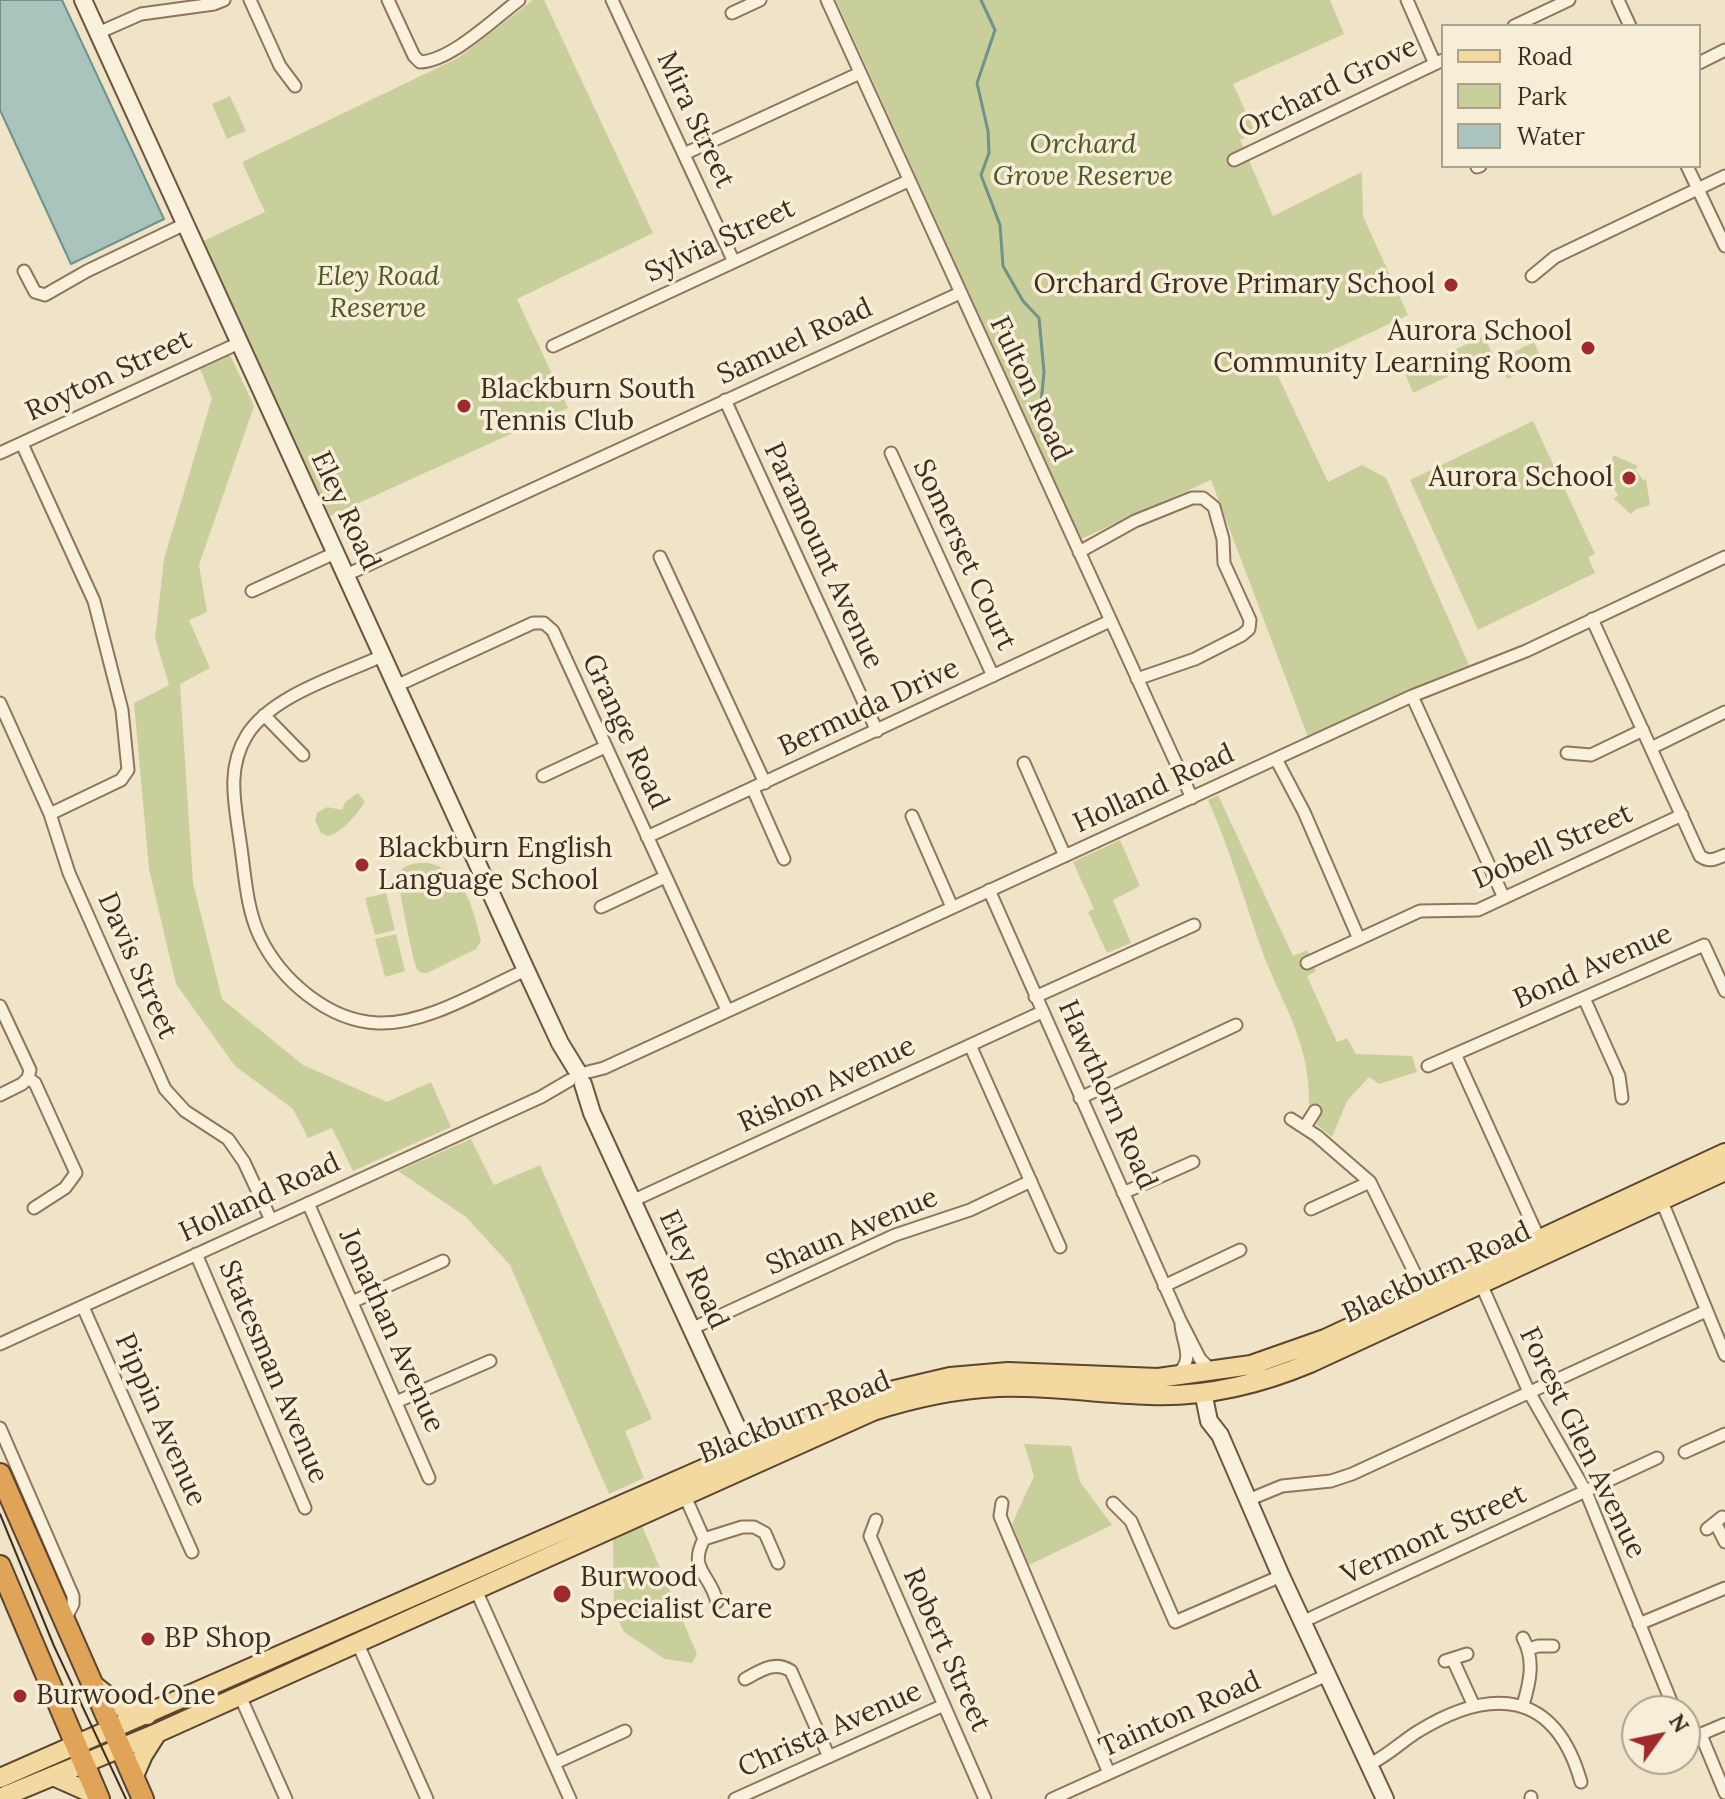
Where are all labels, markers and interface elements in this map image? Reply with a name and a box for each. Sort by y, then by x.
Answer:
legend [1441,24,1701,168]
street label: Orchard Grove [1233,30,1423,146]
text: Road [1517,41,1573,72]
street label: Mira Street [649,46,741,194]
text: Park [1517,81,1567,112]
text: Water [1517,121,1585,152]
park label: Orchard Grove Reserve [993,128,1173,194]
street label: Sylvia Street [640,192,800,290]
park label: Eley Road Reserve [316,260,440,326]
place label: Orchard Grove Primary School [1034,268,1435,302]
marker: Orchard Grove Primary School [1442,276,1460,294]
street label: Samuel Road [712,291,878,393]
street label: Fulton Road [982,311,1078,467]
place label: Aurora School Community Learning Room [1213,315,1572,381]
street label: Royton Street [21,323,197,429]
marker: Aurora School Community Learning Room [1579,339,1597,357]
place label: Blackburn South Tennis Club [480,373,695,439]
marker: Blackburn South Tennis Club [455,397,473,415]
street label: Paramount Avenue [756,438,890,674]
street label: Eley Road [303,446,387,576]
street label: Somerset Court [905,454,1023,656]
place label: Aurora School [1429,461,1613,495]
marker: Aurora School [1620,469,1638,487]
street label: Grange Road [574,649,676,815]
street label: Bermuda Drive [774,652,964,764]
street label: Holland Road [1068,737,1240,841]
street label: Dobell Street [1468,797,1638,897]
place label: Blackburn English Language School [378,832,612,898]
marker: Blackburn English Language School [353,856,371,874]
street label: Davis Street [90,888,184,1044]
street label: Bond Avenue [1509,917,1677,1017]
street label: Hawthorn Road [1050,995,1164,1195]
street label: Rishon Avenue [733,1029,921,1141]
street label: Holland Road [174,1146,346,1250]
street label: Shaun Avenue [761,1181,943,1283]
street label: Eley Road [651,1205,735,1335]
street label: Blackburn Road [1338,1215,1536,1331]
street label: Jonathan Avenue [331,1224,451,1438]
street label: Statesman Avenue [211,1256,335,1488]
street label: Forest Glen Avenue [1511,1322,1653,1564]
street label: Pippin Avenue [107,1328,213,1512]
street label: Blackburn Road [694,1364,896,1472]
street label: Vermont Street [1336,1477,1532,1593]
place label: Burwood Specialist Care [580,1561,772,1627]
street label: Robert Street [895,1563,997,1737]
marker: Burwood Specialist Care [551,1583,573,1605]
place label: BP Shop [164,1622,271,1656]
marker: BP Shop [139,1630,157,1648]
street label: Tainton Road [1094,1665,1266,1765]
street label: Christa Avenue [733,1675,927,1785]
place label: Burwood One [36,1679,216,1713]
marker: Burwood One [11,1687,29,1705]
north arrow [1621,1695,1701,1775]
text: N [1663,1708,1696,1738]

